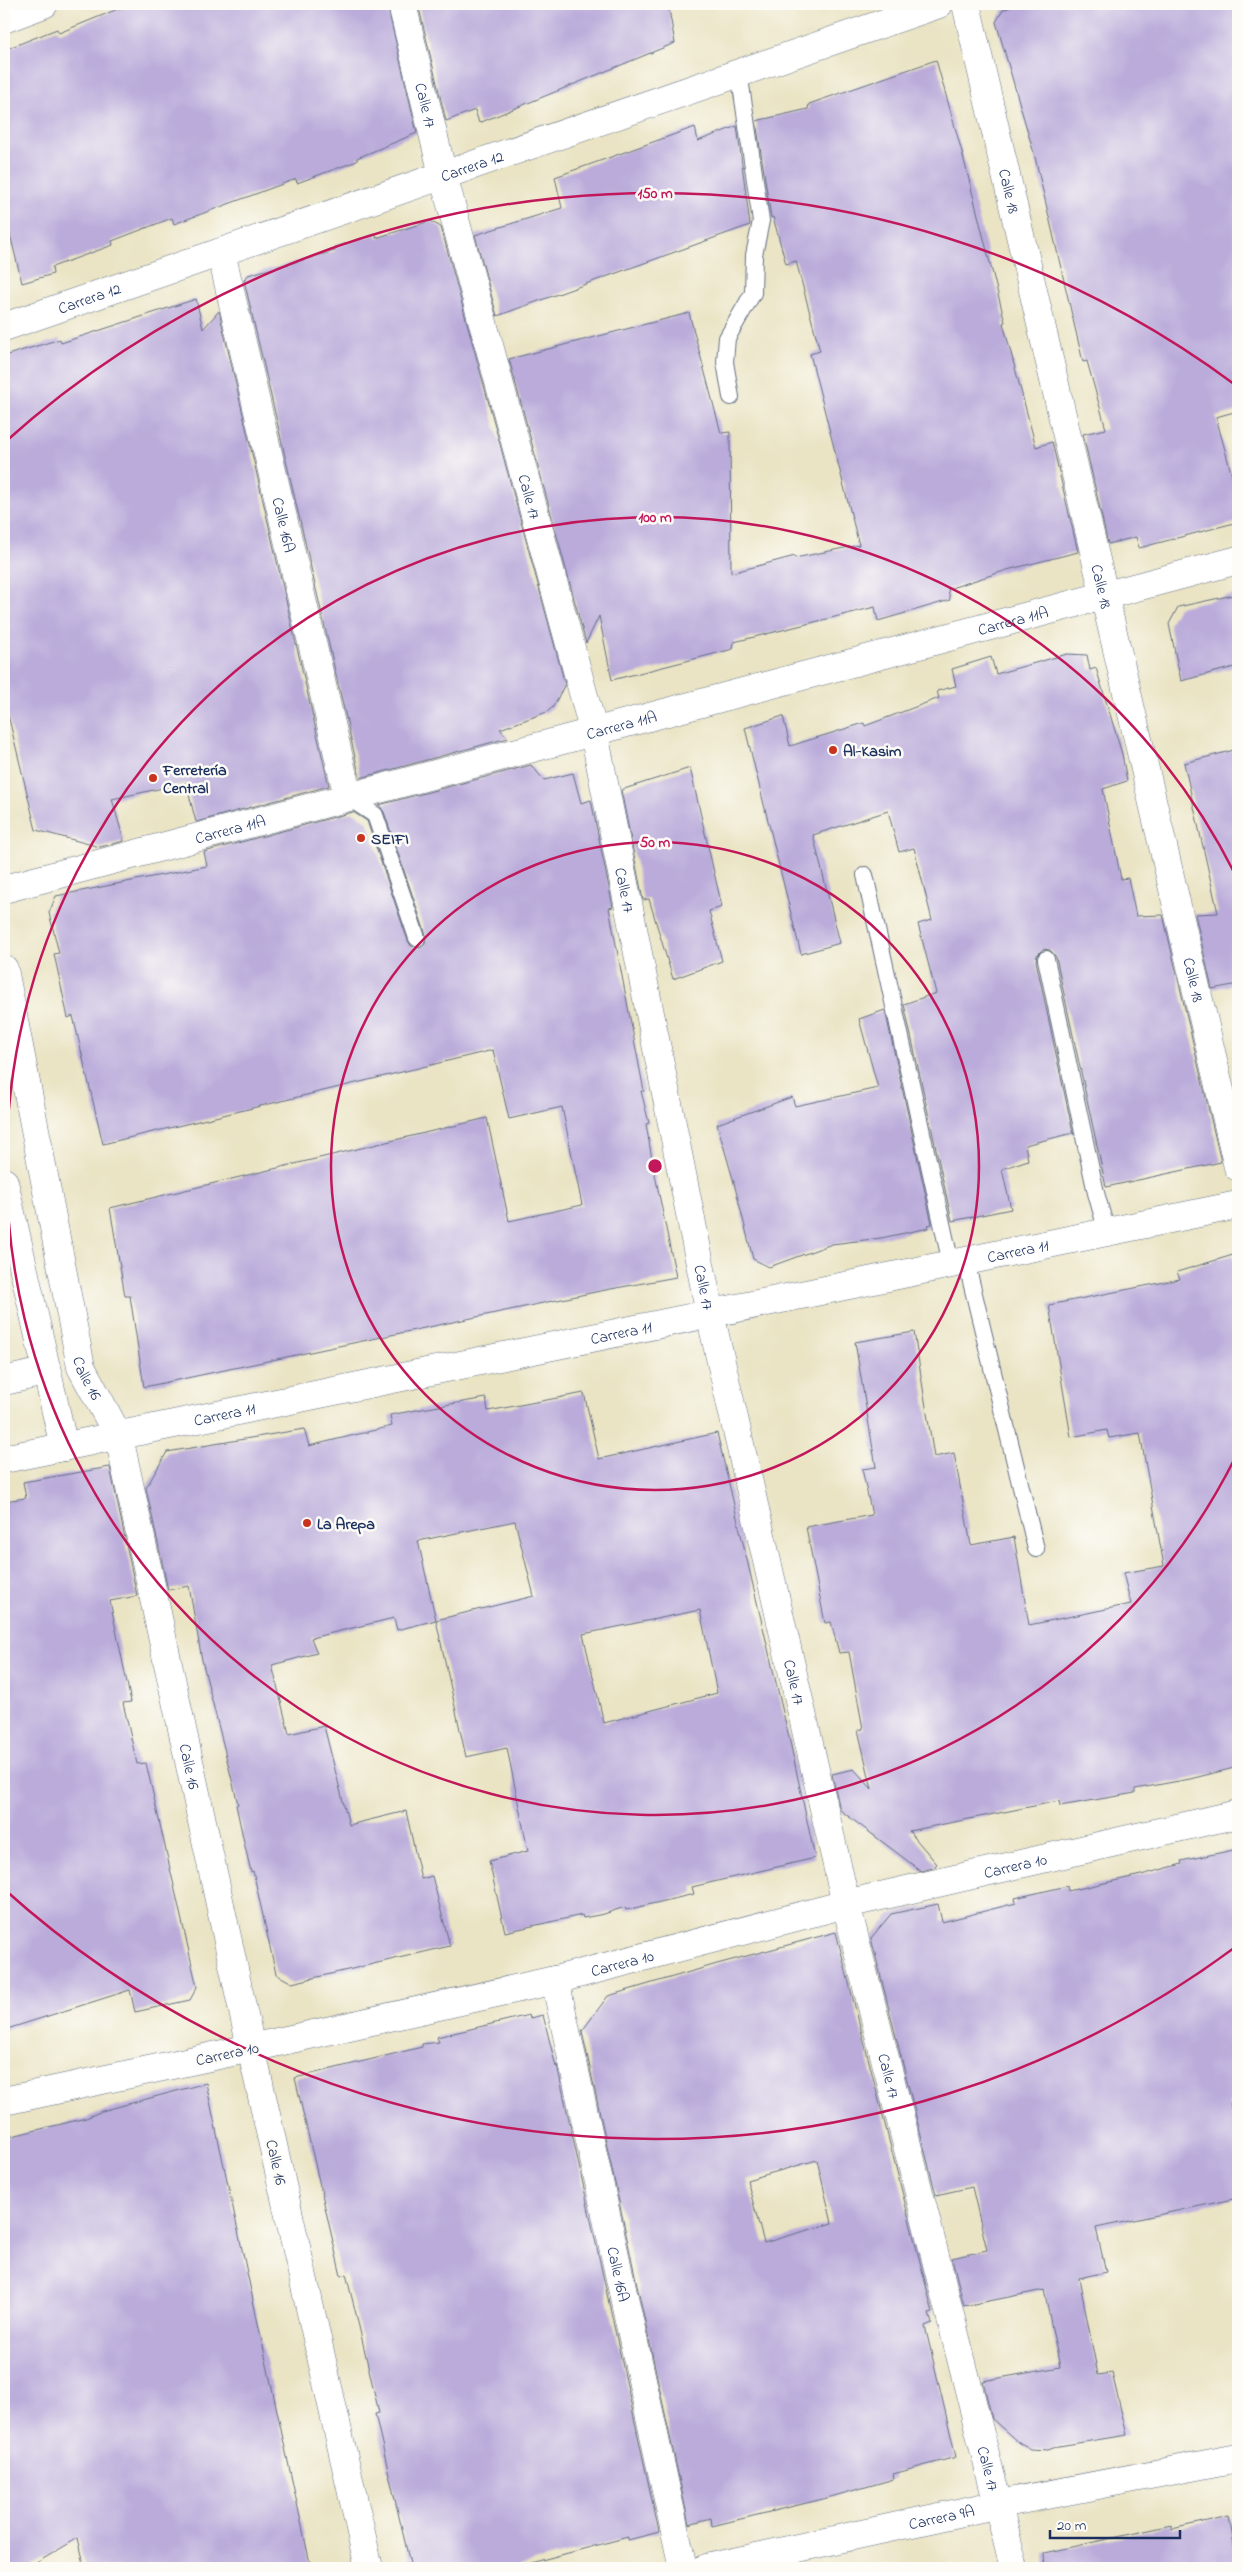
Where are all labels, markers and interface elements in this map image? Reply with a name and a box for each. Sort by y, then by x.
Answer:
street label: Calle 17 [407,81,441,131]
street label: Carrera 12 [438,145,507,189]
street label: Calle 18 [991,167,1025,216]
text: 150 m [637,183,673,205]
street label: Carrera 12 [55,277,125,321]
street label: Calle 17 [511,472,546,523]
street label: Calle 16A [265,495,301,555]
text: 100 m [638,507,672,529]
street label: Calle 18 [1083,562,1117,611]
street label: Carrera 11A [975,601,1051,643]
street label: Carrera 11A [584,705,660,747]
place label: Al-Kasim [843,740,902,764]
marker: Al-Kasim [827,744,839,756]
place label: Ferretería Central [162,759,227,801]
marker: Ferretería Central [147,772,159,784]
street label: Carrera 11A [193,810,269,852]
place label: SEIFI [371,828,409,852]
marker: SEIFI [355,832,367,844]
text: 50 m [640,832,671,854]
street label: Calle 17 [607,866,640,916]
street label: Calle 18 [1175,955,1209,1005]
centre of rings [646,1157,664,1175]
street label: Carrera 11 [985,1234,1051,1270]
street label: Calle 17 [686,1263,719,1313]
street label: Carrera 11 [589,1316,654,1352]
street label: Calle 16 [65,1355,107,1405]
street label: Carrera 11 [192,1398,258,1434]
place label: La Arepa [317,1513,375,1537]
marker: La Arepa [301,1517,313,1529]
street label: Calle 17 [776,1657,810,1708]
street label: Calle 16 [172,1742,205,1792]
street label: Carrera 10 [982,1848,1050,1886]
street label: Carrera 10 [588,1945,657,1984]
street label: Carrera 10 [194,2037,261,2073]
street label: Calle 17 [870,2051,905,2102]
street label: Calle 16 [258,2137,292,2188]
street label: Calle 16A [599,2245,635,2305]
street label: Calle 17 [970,2444,1004,2494]
street label: Carrera 9A [907,2500,977,2537]
scale bar [1050,2507,1180,2539]
text: 20 m [1057,2515,1087,2537]

